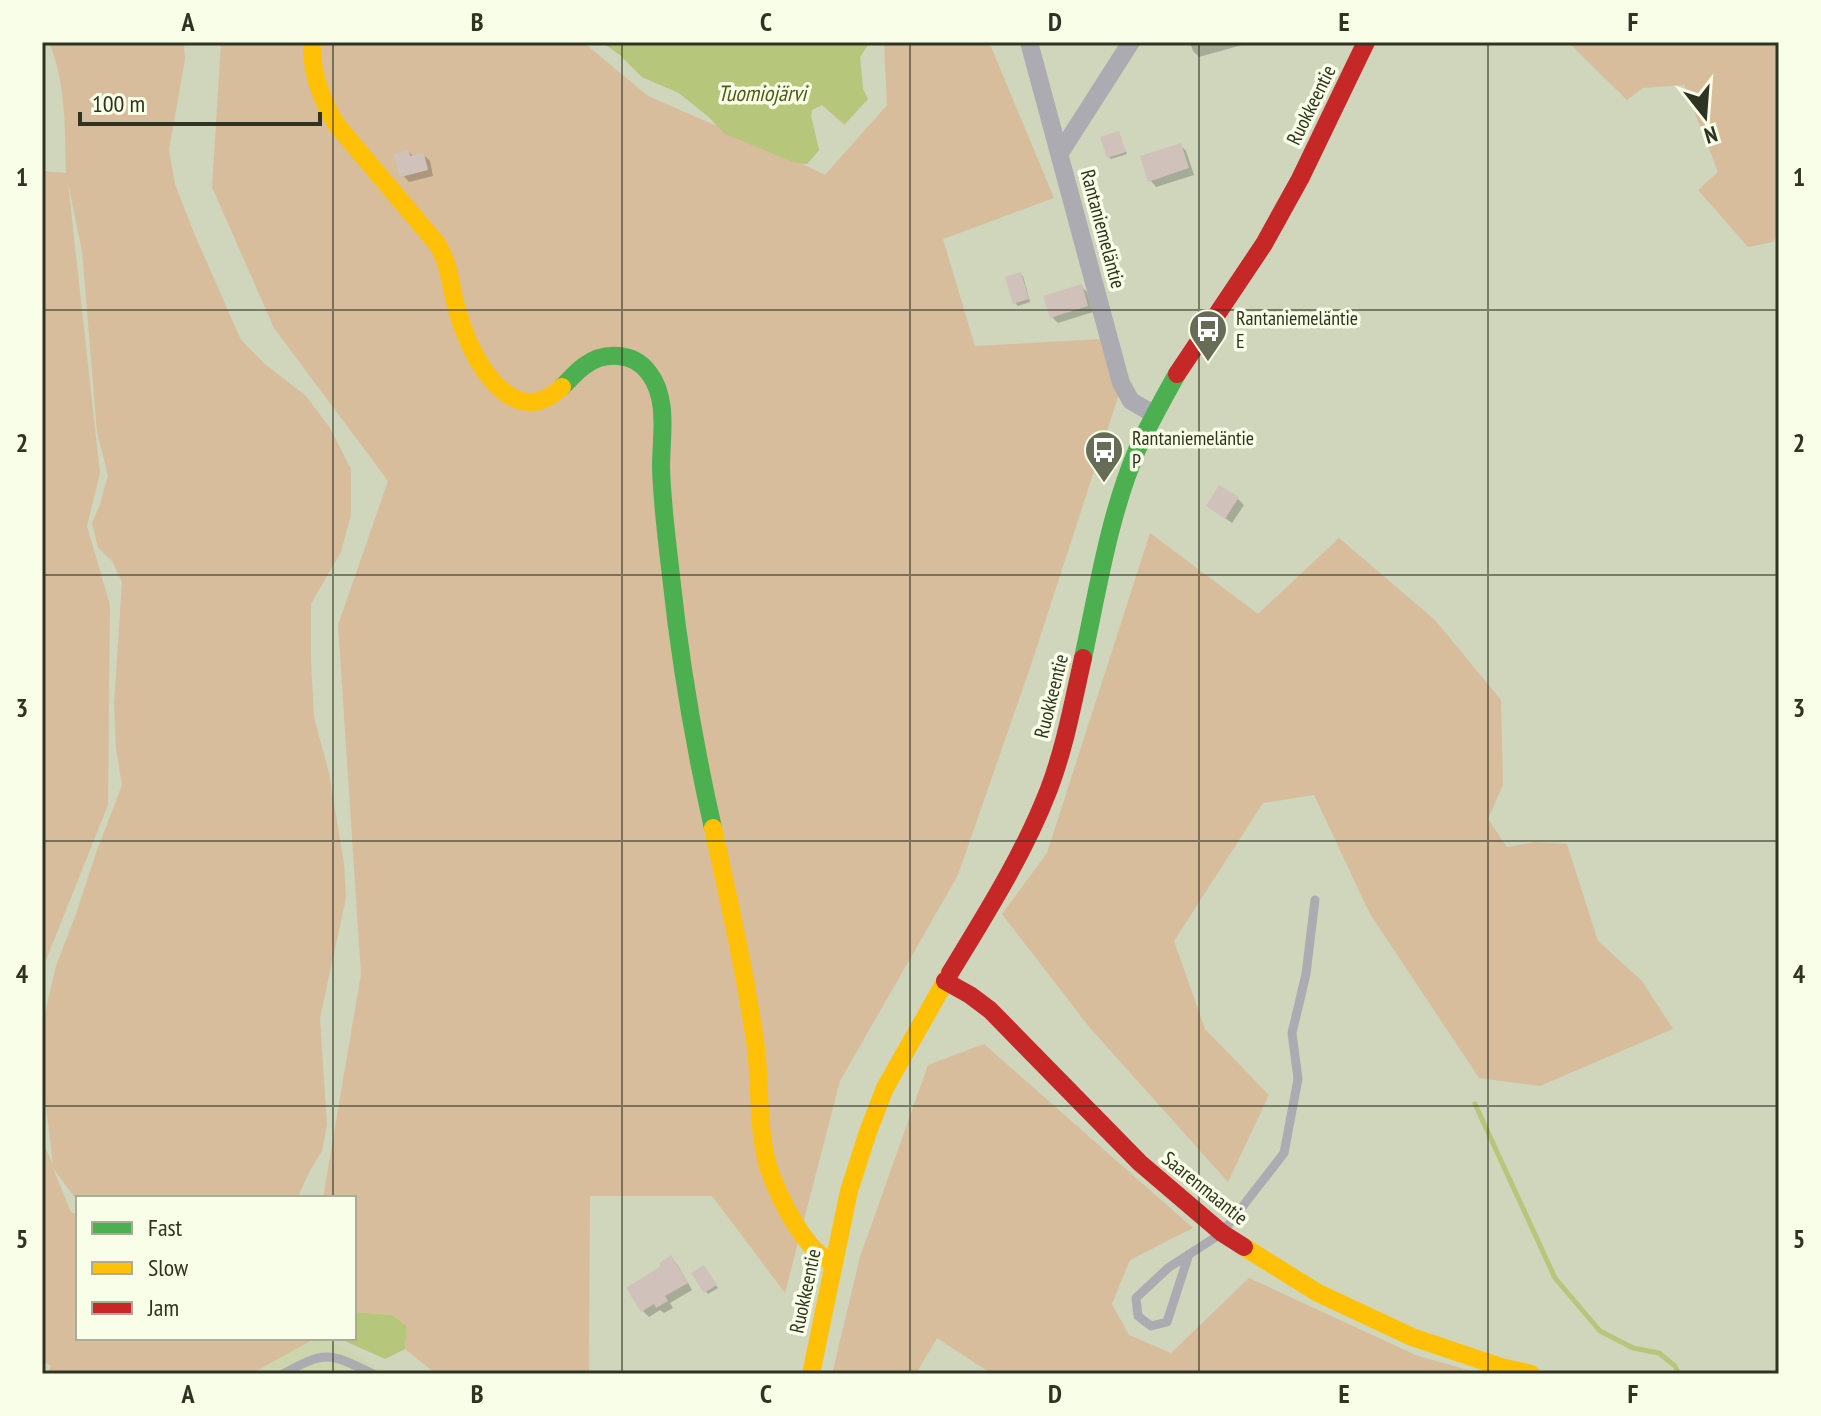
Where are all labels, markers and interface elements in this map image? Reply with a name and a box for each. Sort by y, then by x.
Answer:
text: A [180,5,195,38]
text: B [471,5,484,38]
text: C [760,5,772,38]
text: D [1048,5,1062,38]
text: E [1338,5,1350,38]
text: F [1628,5,1639,38]
street label: Ruokkeentie [1281,61,1341,149]
scale bar [80,76,320,126]
north arrow [1665,76,1745,156]
water label: Tuomiojärvi [718,79,809,107]
text: 100 m [92,88,145,119]
text: N [1701,120,1721,150]
text: 1 [16,160,28,193]
text: 1 [1793,160,1805,193]
street label: Rantaniemeläntie [1075,167,1131,291]
place label: Rantaniemeläntie E [1236,305,1358,354]
bus stop icon: Rantaniemeläntie E [1187,308,1229,363]
place label: Rantaniemeläntie P [1132,425,1254,474]
text: 2 [16,426,28,459]
text: 2 [1793,426,1805,459]
bus stop icon: Rantaniemeläntie P [1083,429,1125,484]
street label: Ruokkeentie [1028,651,1074,741]
text: 3 [16,691,28,724]
text: 3 [1793,691,1805,724]
text: 4 [16,957,29,990]
text: 4 [1793,957,1806,990]
street label: Saarenmaantie [1157,1145,1253,1231]
legend [76,1196,356,1340]
text: Fast [148,1212,183,1243]
text: 5 [16,1222,28,1255]
text: 5 [1793,1222,1805,1255]
street label: Ruokkeentie [783,1246,827,1336]
text: Slow [148,1252,189,1283]
text: Jam [147,1292,179,1323]
text: A [180,1377,195,1410]
text: B [471,1377,484,1410]
text: C [760,1377,772,1410]
text: D [1048,1377,1062,1410]
text: E [1338,1377,1350,1410]
text: F [1628,1377,1639,1410]

